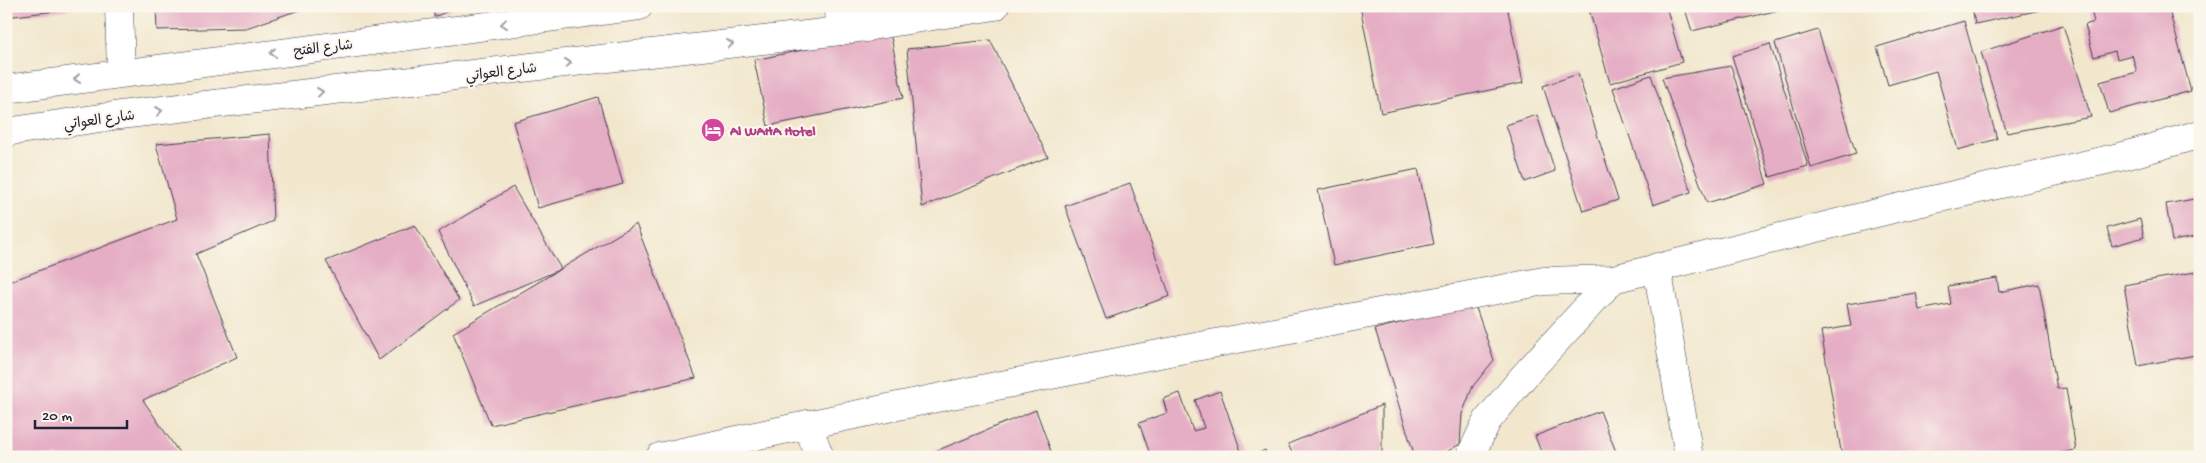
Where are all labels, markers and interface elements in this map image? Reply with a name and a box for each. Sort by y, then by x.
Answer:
one-way arrow [500,18,508,28]
street label: شارع الفتح [293,37,354,62]
one-way arrow [726,39,734,50]
one-way arrow [269,47,277,58]
one-way arrow [565,58,573,69]
street label: شارع العواتي [465,61,538,88]
one-way arrow [73,73,81,84]
one-way arrow [316,87,324,98]
one-way arrow [155,106,163,117]
street label: شارع العواتي [63,108,136,137]
hotel icon: Al WAHA Hotel [700,117,726,143]
place label: Al WAHA Hotel [729,124,816,141]
scale bar [35,398,128,430]
text: 20 m [42,408,72,426]

